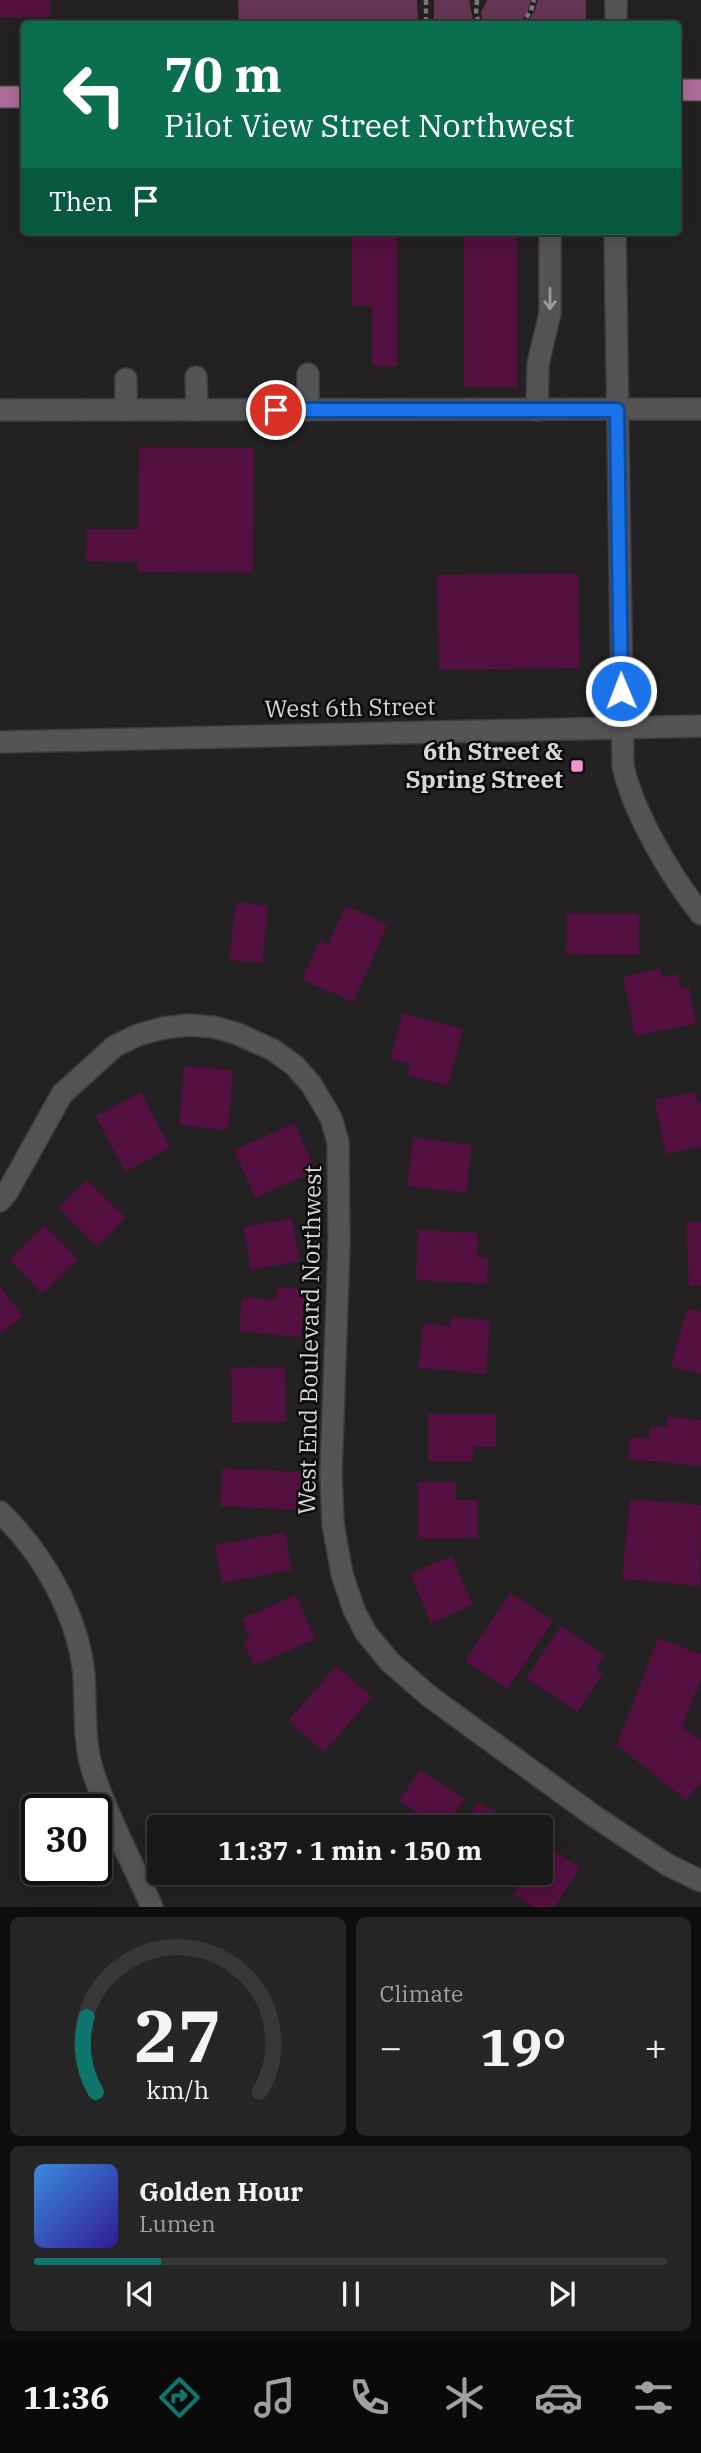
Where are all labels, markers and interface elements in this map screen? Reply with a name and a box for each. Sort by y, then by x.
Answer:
text: 70 m [164,42,282,105]
icon: left [49,49,140,140]
text: Pilot View Street Northwest [164,104,575,146]
icon: arrive [127,182,165,220]
text: Then [49,184,113,218]
one-way arrow [543,287,557,310]
pin [246,380,306,440]
icon: arrive [257,391,295,429]
position arrow [584,654,658,728]
street label: West 6th Street [264,690,436,724]
place label: 6th Street & Spring Street [406,735,563,795]
marker: 6th Street & Spring Street [569,758,585,774]
street label: West End Boulevard Northwest [290,1165,328,1515]
speed limit sign: 30 [21,1794,112,1885]
text: 11:37 · 1 min · 150 m [218,1833,482,1867]
text: Climate [380,1978,463,2008]
text: 27 [134,1988,221,2083]
text: 19° [480,2013,567,2080]
text: − [380,2022,402,2071]
text: + [644,2022,667,2071]
text: km/h [146,2073,209,2106]
text: Golden Hour [139,2174,303,2208]
text: Lumen [139,2208,216,2238]
icon: previous [121,2275,159,2313]
icon: pause [332,2275,370,2313]
icon: next [543,2275,581,2313]
icon: directions [155,2373,204,2422]
icon: music [250,2373,299,2422]
icon: phone [345,2373,394,2422]
icon: climate [440,2373,489,2422]
icon: car [534,2373,583,2422]
icon: filters [629,2373,678,2422]
text: 11:36 [23,2376,109,2418]

